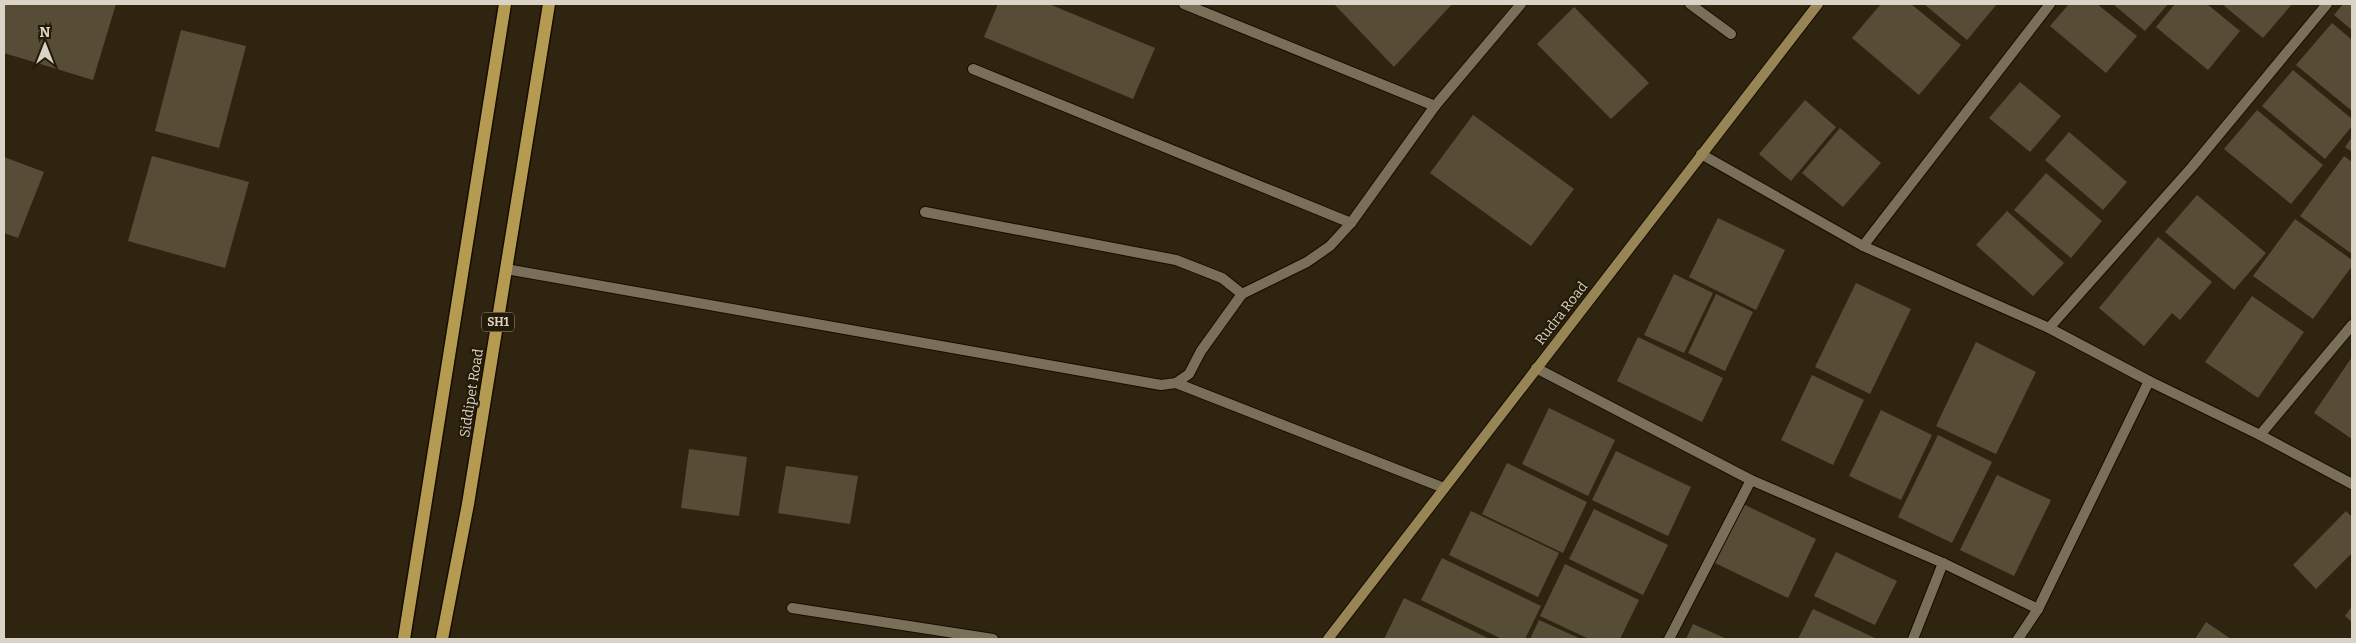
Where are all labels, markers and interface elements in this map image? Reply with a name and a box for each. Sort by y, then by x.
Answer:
north arrow [20,20,70,70]
text: N [40,24,51,41]
street label: Rudra Road [1532,278,1591,348]
road number: SH1 [482,313,514,332]
street label: Siddipet Road [456,347,487,439]

